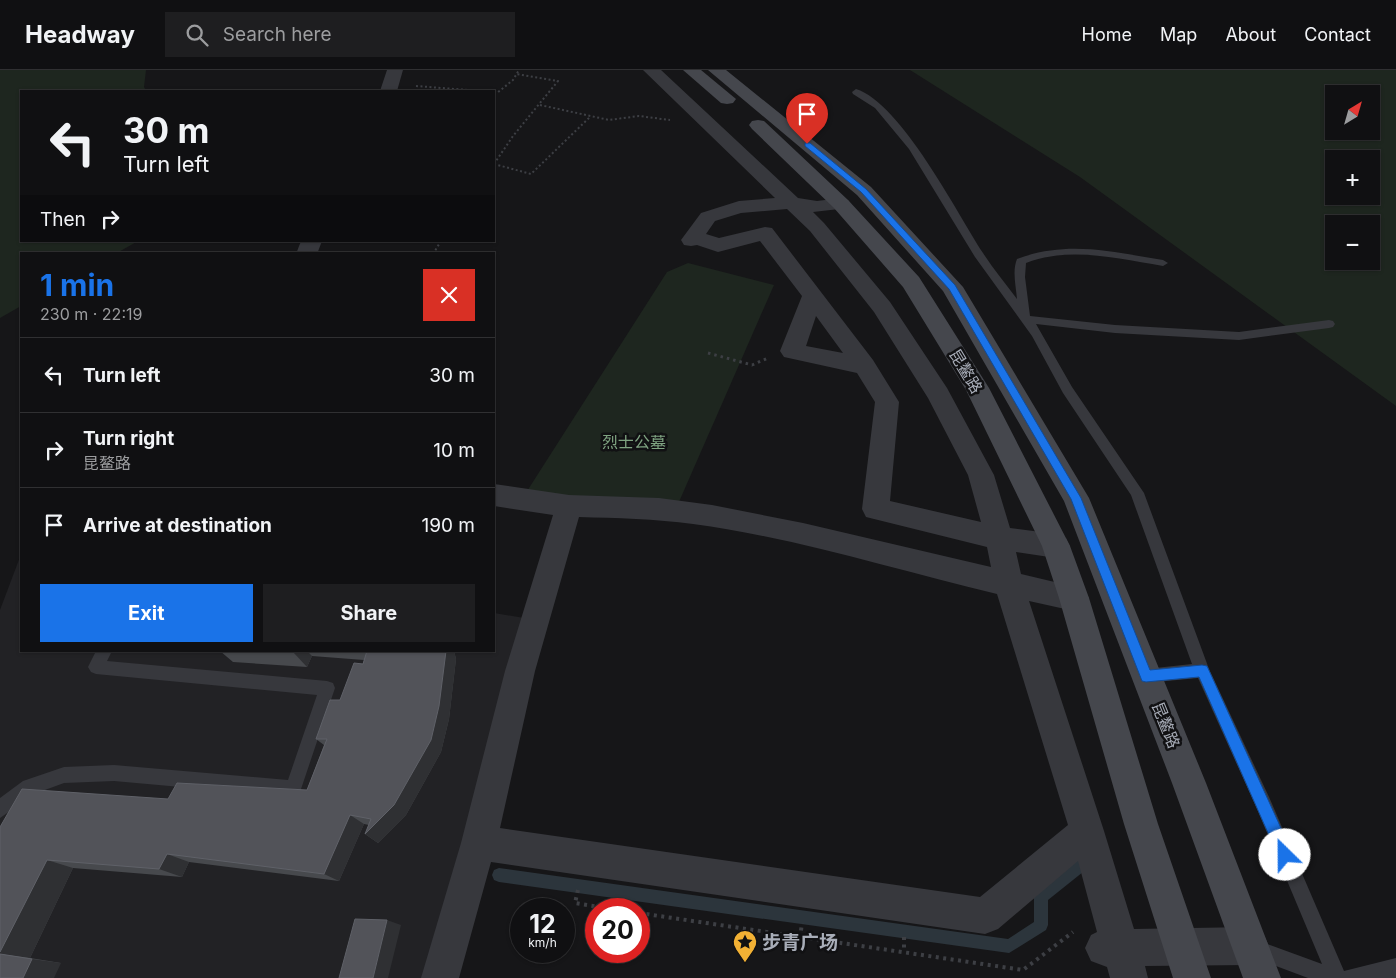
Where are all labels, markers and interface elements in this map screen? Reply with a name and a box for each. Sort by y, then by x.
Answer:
search box [165,12,515,57]
text: Headway [25,20,135,49]
icon: search [183,21,211,49]
text: Search here [223,23,331,46]
text: Home [1082,24,1132,45]
text: Map [1160,24,1197,45]
text: About [1225,24,1276,45]
text: Contact [1304,24,1371,45]
north arrow [1325,85,1380,140]
map controls [1325,85,1380,270]
pin [786,93,828,144]
icon: arrive [793,100,821,128]
text: 30 m [123,109,209,151]
icon: left [40,110,105,175]
button: + [1325,150,1380,205]
text: Turn left [123,151,209,177]
icon: right [96,205,124,233]
text: Then [40,208,86,231]
button: − [1325,215,1380,270]
text: 1 min [40,267,114,303]
button: close [423,269,475,321]
text: 230 m · 22:19 [40,304,142,324]
street label: 昆鳌路 [945,345,987,397]
icon: left [40,361,68,389]
text: Turn left [83,364,161,387]
text: 30 m [429,364,475,387]
text: Turn right [83,427,174,450]
park label: 烈士公墓 [602,432,666,452]
icon: right [40,436,68,464]
text: 10 m [433,439,475,462]
text: 昆鳌路 [83,453,131,473]
icon: arrive [40,511,68,539]
text: Arrive at destination [83,514,272,537]
text: 190 m [422,514,475,537]
button: Exit [40,584,253,642]
button: Share [263,584,475,642]
street label: 昆鳌路 [1148,699,1184,751]
position arrow [1258,828,1310,880]
speed limit sign: 20 [585,898,650,963]
text: 12 [529,909,556,939]
place icon: 步青广场 [732,929,758,963]
place label: 步青广场 [762,931,838,954]
text: km/h [528,935,557,950]

